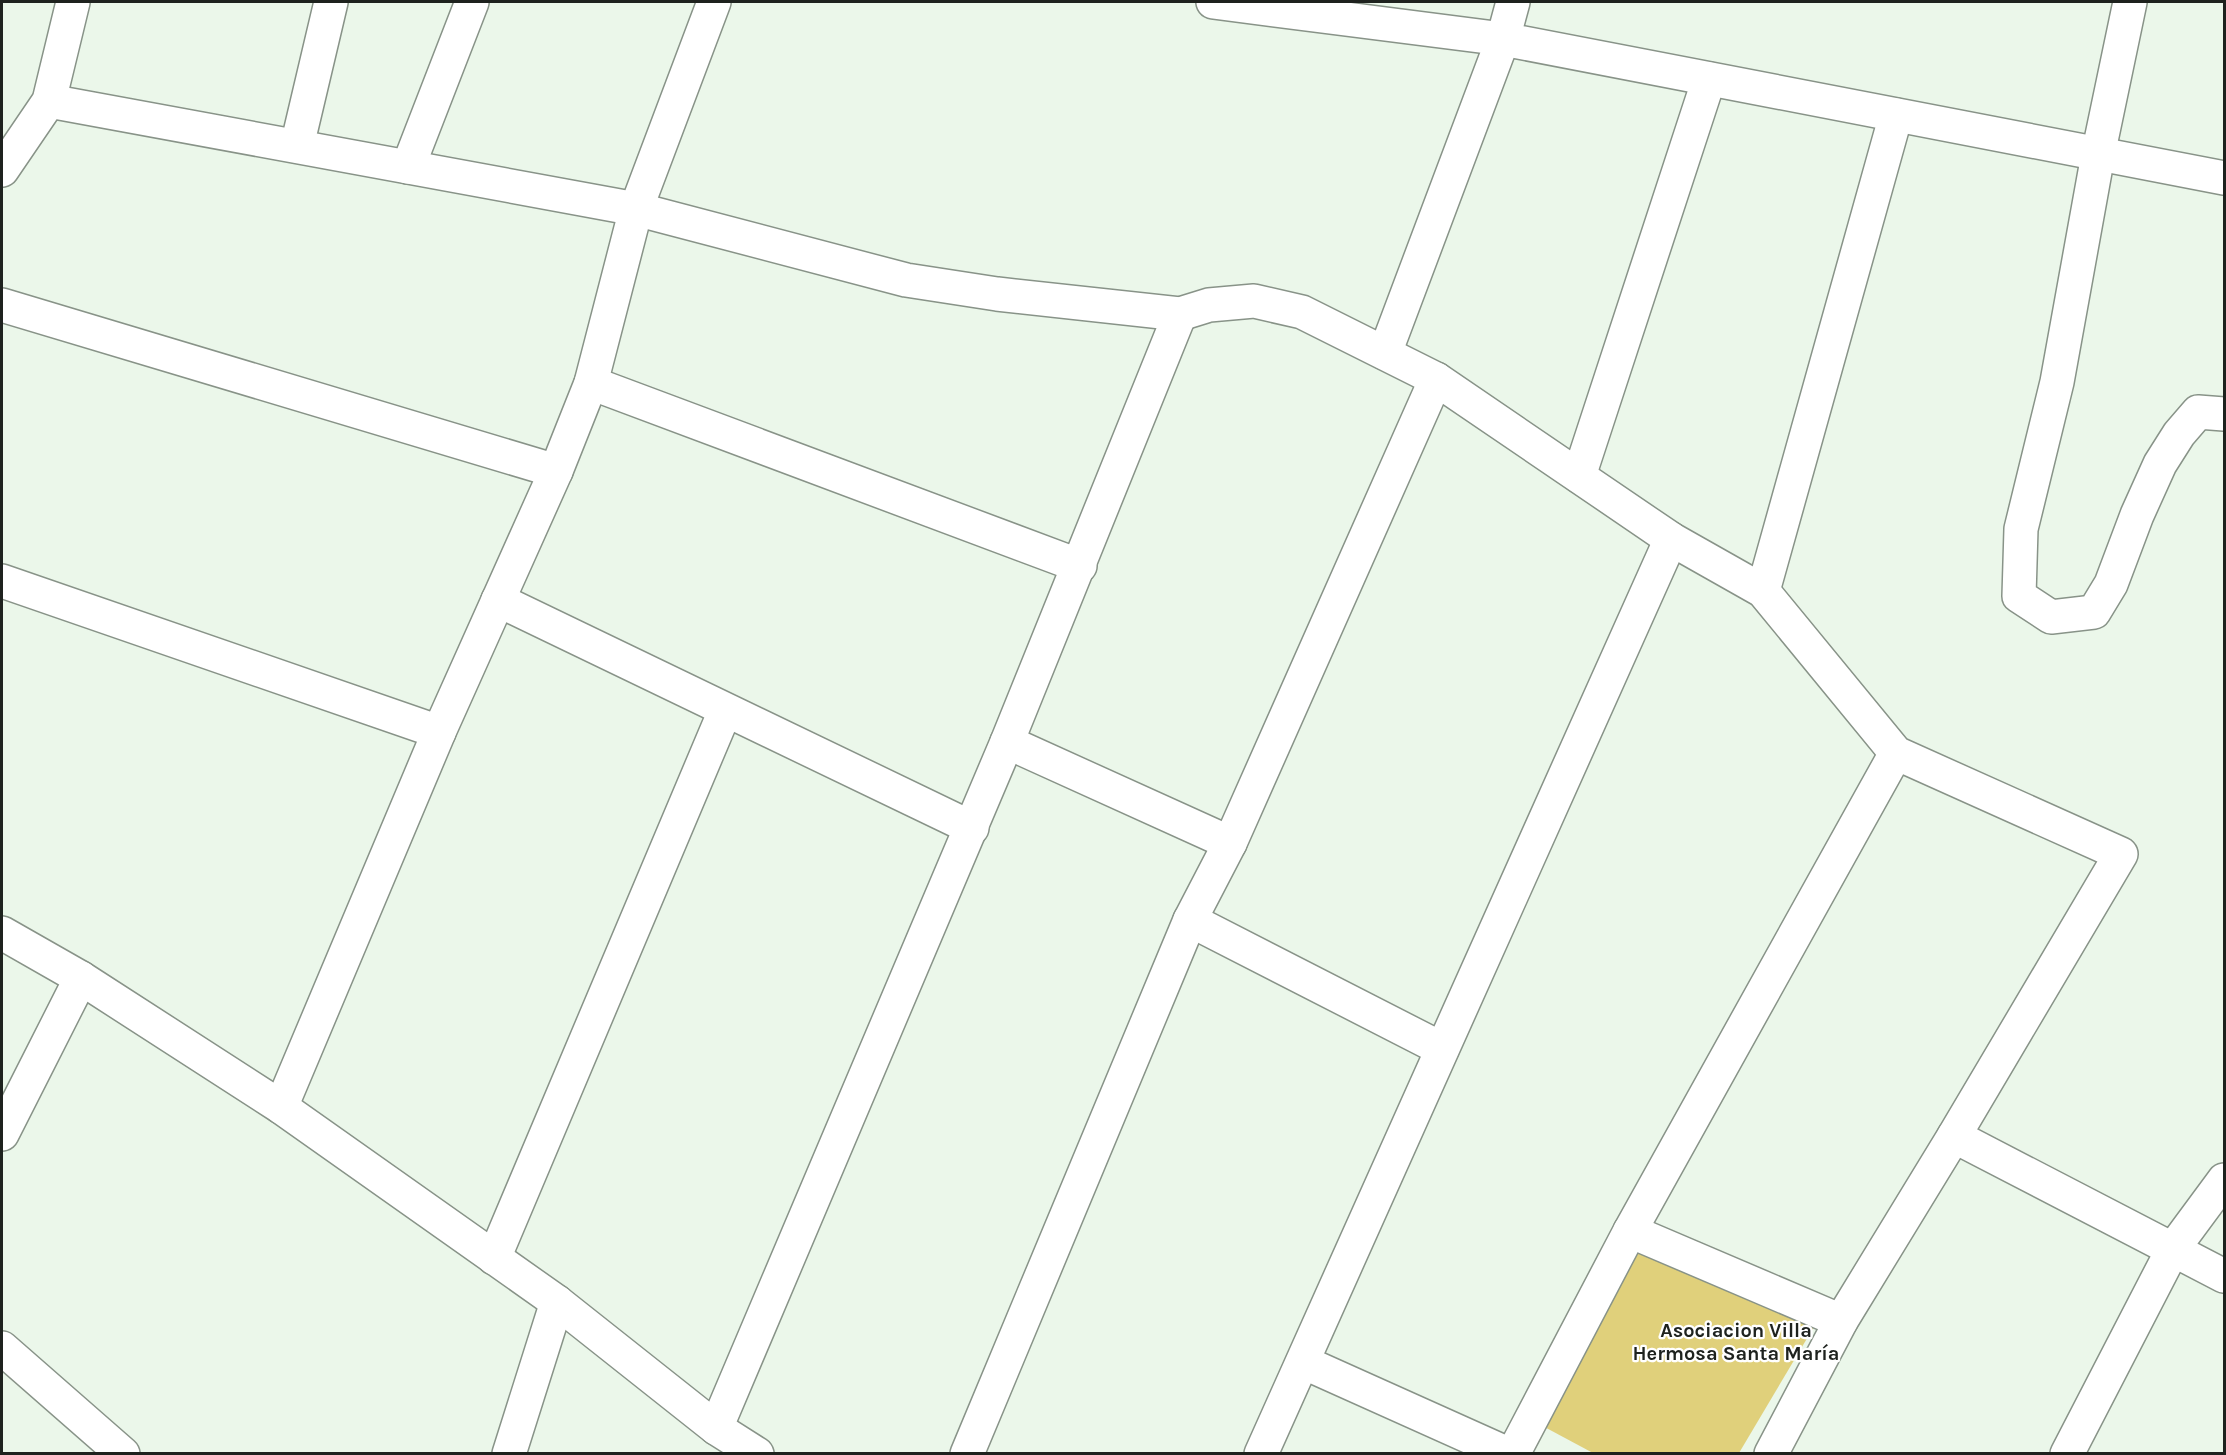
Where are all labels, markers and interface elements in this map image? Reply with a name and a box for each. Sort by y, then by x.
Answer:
district label: Asociacion Villa Hermosa Santa María [1632,1319,1840,1365]

